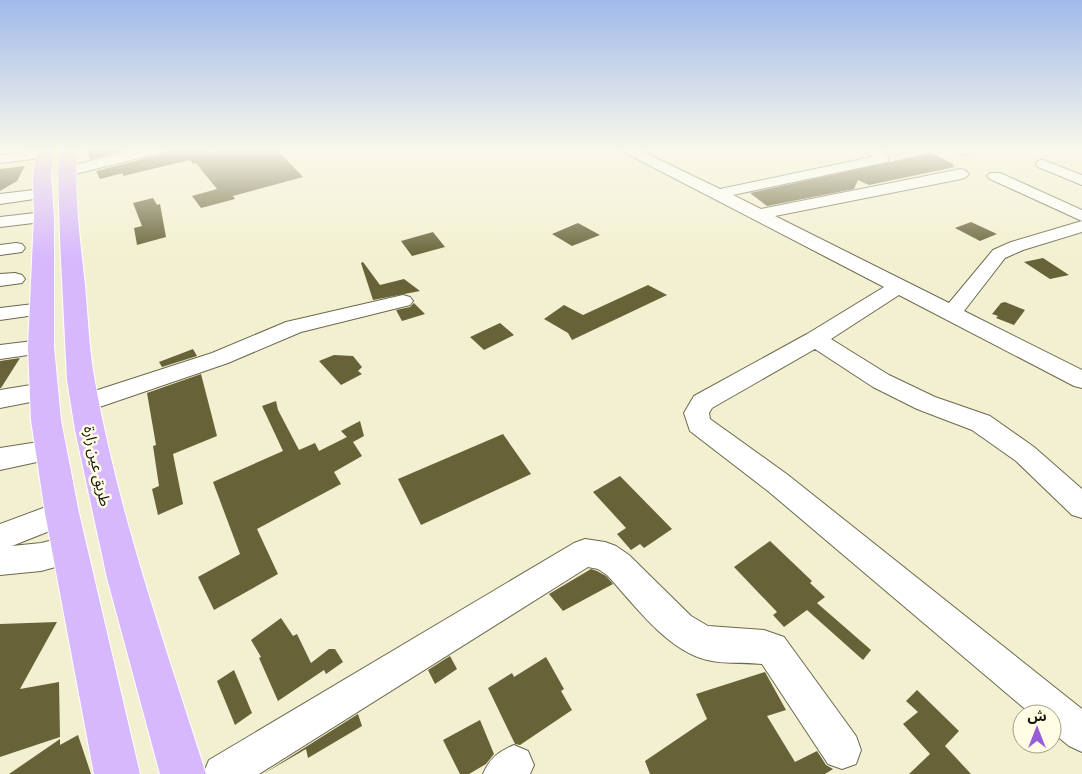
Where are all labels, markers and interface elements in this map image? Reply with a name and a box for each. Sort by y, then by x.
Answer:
street label: طريق عين زارة [79,424,115,508]
north arrow [1012,704,1062,754]
text: ش [1027,707,1047,724]

